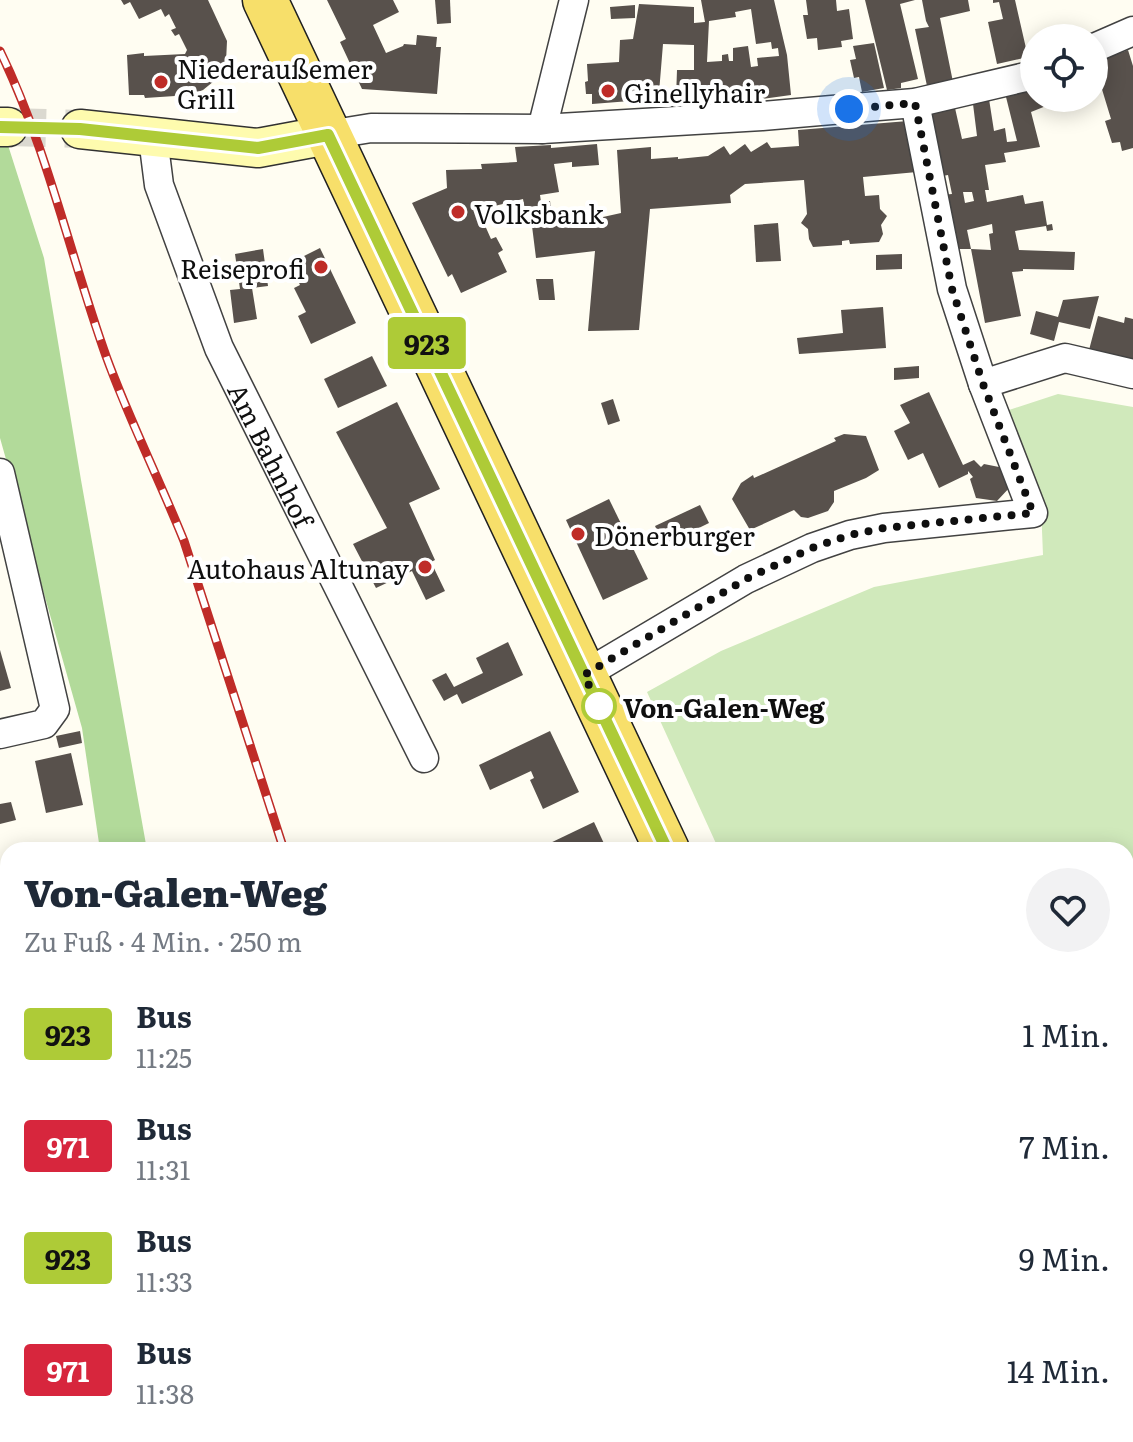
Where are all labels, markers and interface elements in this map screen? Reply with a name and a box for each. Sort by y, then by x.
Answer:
map controls [1020,24,1108,112]
button: locate [1020,24,1108,112]
place label: Niederaußemer Grill [177,48,373,117]
place label: Ginellyhair [624,72,766,111]
marker: Niederaußemer Grill [152,73,170,91]
marker: Ginellyhair [599,82,617,100]
your location [829,89,869,129]
place label: Volksbank [474,193,605,232]
marker: Volksbank [449,203,467,221]
place label: Reiseprofi [180,248,305,287]
marker: Reiseprofi [312,258,330,276]
line badge: 923 [381,317,473,369]
text: 923 [404,322,450,364]
street label: Am Bahnhof [220,376,326,535]
place label: Dönerburger [594,515,756,554]
marker: Dönerburger [569,525,587,543]
place label: Autohaus Altunay [187,548,409,587]
marker: Autohaus Altunay [416,558,434,576]
place label: Von-Galen-Weg [623,687,825,726]
marker: Von-Galen-Weg [582,689,616,723]
text: Von-Galen-Weg [24,862,327,919]
button: heart [1026,868,1110,952]
text: Zu Fuß · 4 Min. · 250 m [24,921,302,960]
text: Bus [136,993,192,1037]
text: 1 Min. [1022,1012,1110,1056]
text: 923 [45,1013,91,1055]
text: 11:25 [136,1037,192,1076]
text: Bus [136,1105,192,1149]
text: 7 Min. [1019,1124,1110,1168]
text: 971 [47,1125,89,1167]
text: 11:31 [136,1149,190,1188]
text: Bus [136,1217,192,1261]
text: 9 Min. [1019,1236,1110,1280]
text: 923 [45,1237,91,1279]
text: 11:33 [136,1261,193,1300]
text: Bus [136,1329,192,1373]
text: 14 Min. [1007,1348,1110,1392]
text: 971 [47,1349,89,1391]
text: 11:38 [136,1373,194,1412]

